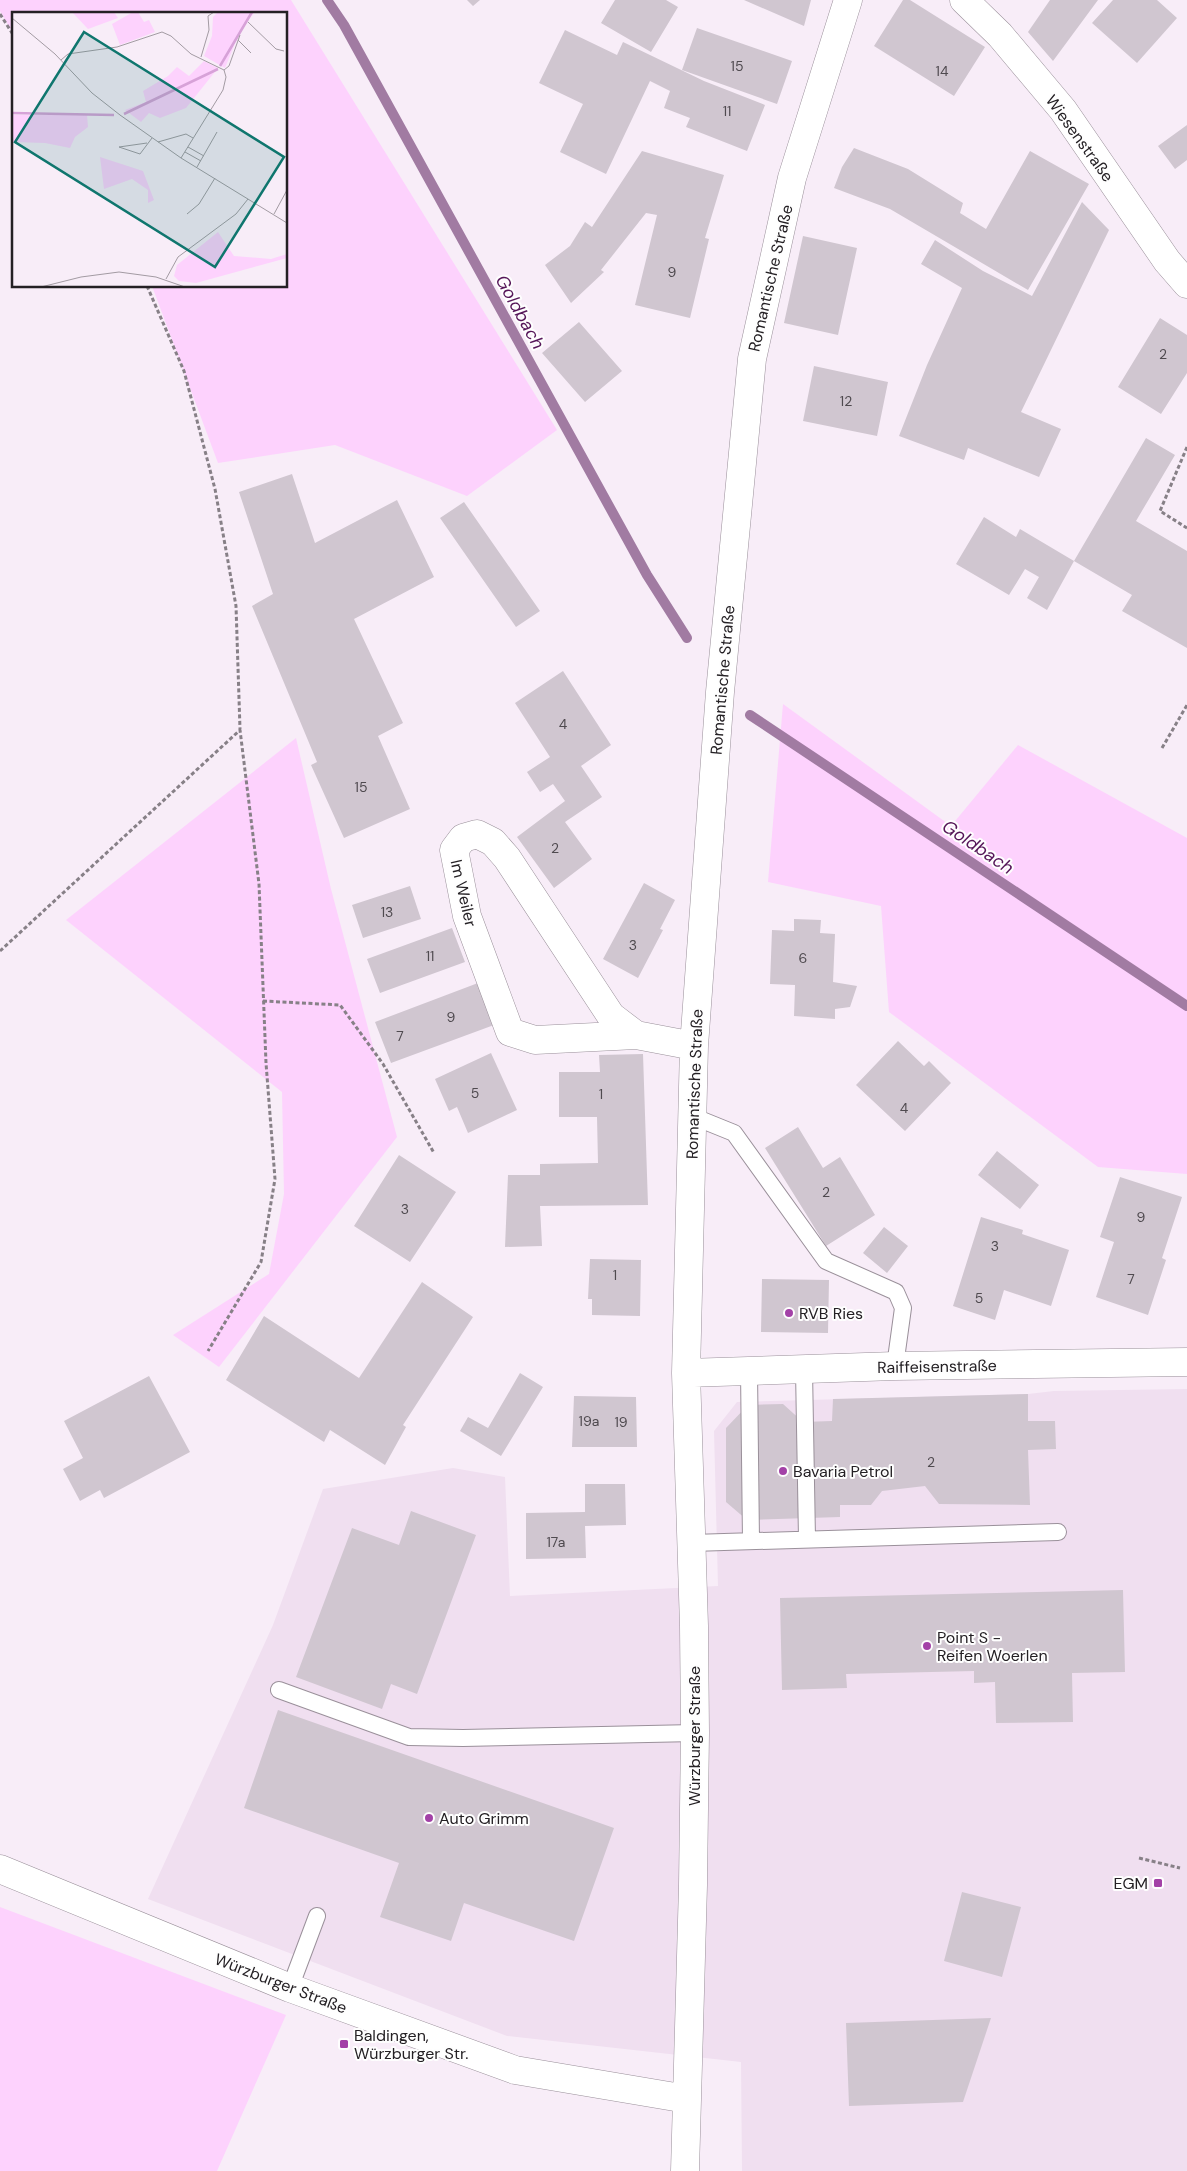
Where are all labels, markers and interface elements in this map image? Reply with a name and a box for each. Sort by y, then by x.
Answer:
inset map [12,12,288,288]
house number: 15 [731,57,743,75]
house number: 14 [936,62,949,80]
street label: Wiesenstraße [1041,91,1118,186]
house number: 11 [723,102,731,120]
street label: Romantische Straße [743,203,798,354]
house number: 9 [668,263,677,281]
water label: Goldbach [490,271,550,353]
house number: 2 [1159,345,1167,363]
house number: 12 [840,392,852,410]
street label: Romantische Straße [705,604,740,756]
house number: 4 [559,715,568,733]
house number: 15 [355,778,367,796]
water label: Goldbach [938,814,1018,880]
house number: 2 [551,839,559,857]
street label: Im Weiler [446,857,481,929]
house number: 13 [381,903,393,921]
house number: 3 [629,936,637,954]
house number: 11 [426,947,434,965]
house number: 6 [799,949,807,967]
house number: 9 [447,1008,456,1026]
street label: Romantische Straße [681,1009,708,1159]
house number: 7 [396,1027,404,1045]
house number: 5 [471,1084,479,1102]
house number: 1 [599,1085,603,1103]
house number: 4 [900,1099,909,1117]
house number: 2 [822,1183,830,1201]
house number: 3 [401,1200,409,1218]
house number: 9 [1137,1208,1146,1226]
house number: 3 [991,1237,999,1255]
house number: 1 [613,1266,617,1284]
house number: 7 [1127,1270,1135,1288]
house number: 5 [975,1289,983,1307]
place label: RVB Ries [799,1303,863,1324]
marker: RVB Ries [783,1307,795,1319]
street label: Raiffeisenstraße [877,1355,997,1378]
house number: 19a [579,1412,599,1430]
house number: 19 [614,1413,628,1431]
house number: 2 [927,1453,935,1471]
place label: Bavaria Petrol [793,1461,893,1482]
marker: Bavaria Petrol [777,1465,789,1477]
house number: 17a [547,1533,565,1551]
place label: Point S - Reifen Woerlen [937,1627,1048,1666]
marker: Point S - Reifen Woerlen [921,1640,933,1652]
street label: Würzburger Straße [684,1666,705,1806]
place label: Auto Grimm [439,1808,529,1829]
marker: Auto Grimm [423,1812,435,1824]
place label: EGM [1113,1873,1148,1894]
marker: EGM [1152,1877,1164,1889]
street label: Würzburger Straße [212,1949,350,2018]
place label: Baldingen, Würzburger Str. [354,2025,468,2064]
marker: Baldingen, Würzburger Str. [338,2038,350,2050]

